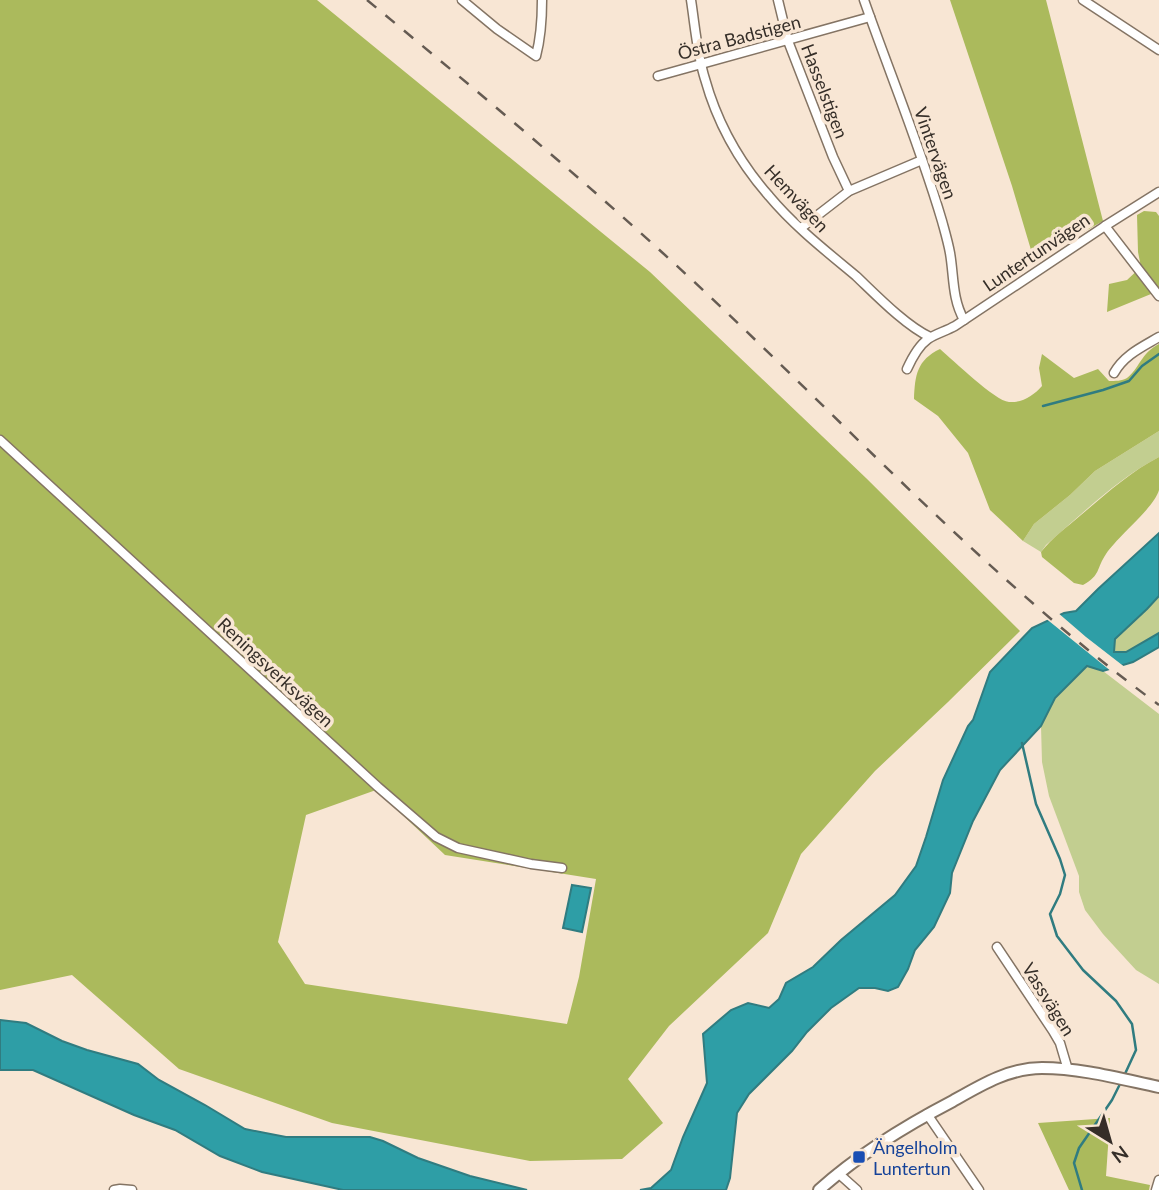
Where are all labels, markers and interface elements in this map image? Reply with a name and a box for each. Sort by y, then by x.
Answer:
street label: Östra Badstigen [675,10,803,64]
street label: Hasselstigen [797,41,853,141]
street label: Vintervägen [910,104,962,202]
street label: Hemvägen [760,160,834,236]
street label: Luntertunvägen [978,208,1094,296]
street label: Reningsverksvägen [214,613,338,731]
street label: Vassvägen [1018,958,1080,1040]
north arrow [1075,1106,1145,1176]
place label: Ängelholm Luntertun [873,1136,957,1179]
text: N [1108,1141,1133,1169]
marker: Ängelholm Luntertun [851,1149,867,1165]

